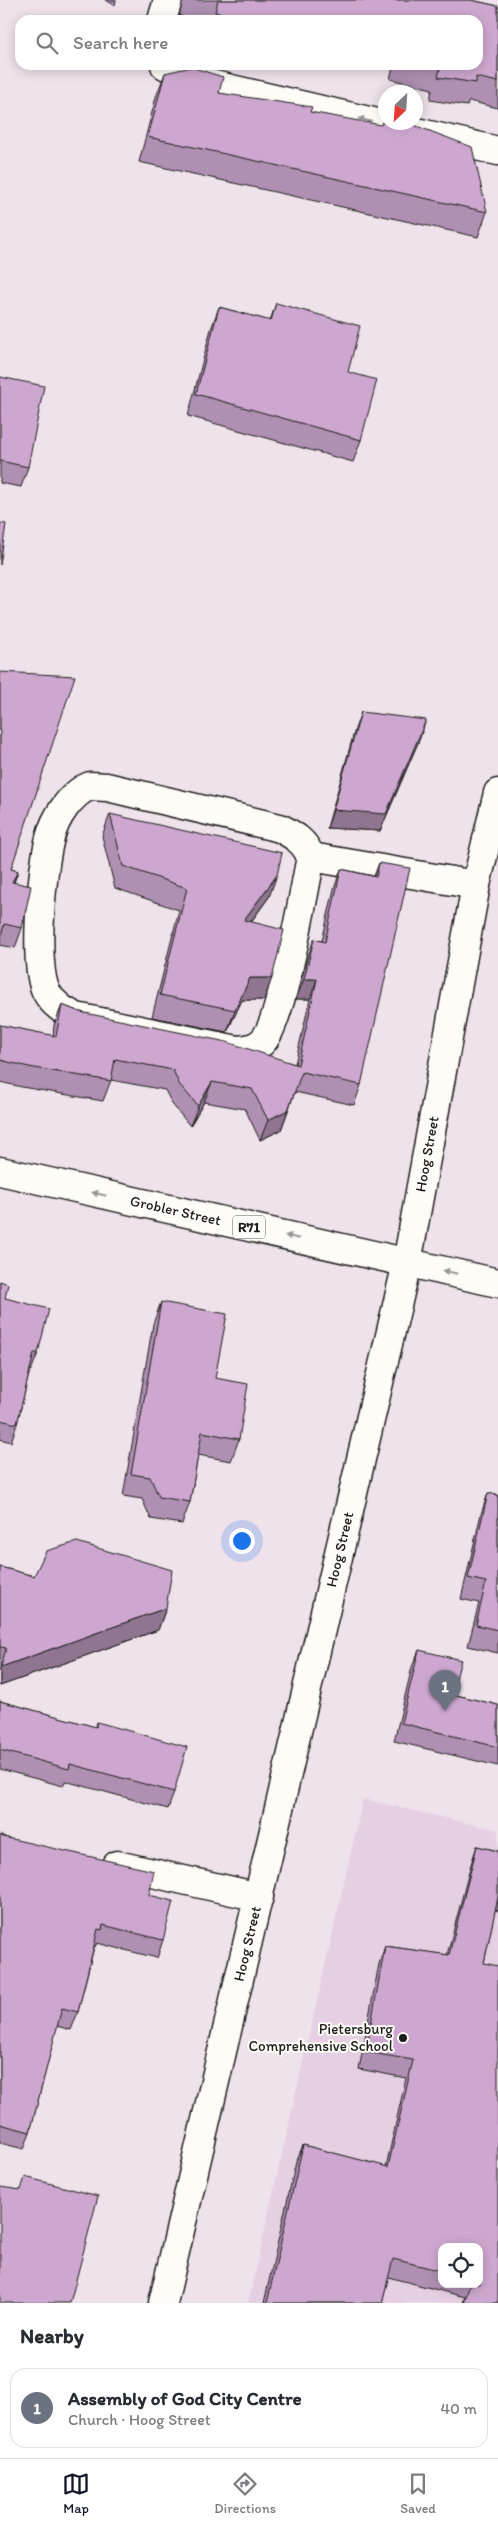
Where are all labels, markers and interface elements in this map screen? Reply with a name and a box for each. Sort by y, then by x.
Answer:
search box [15,15,483,70]
icon: search [33,29,61,57]
text: Search here [73,31,168,54]
north arrow [378,85,423,130]
one-way arrow [358,116,373,124]
street label: Hoog Street [411,1114,443,1193]
one-way arrow [92,1190,107,1198]
street label: Grobler Street [128,1192,223,1230]
road number: R71 [233,1216,265,1238]
one-way arrow [284,1233,299,1241]
one-way arrow [442,1268,458,1276]
street label: Hoog Street [322,1510,357,1589]
your location [229,1528,255,1554]
pin: 1 [429,1670,461,1711]
street label: Hoog Street [230,1904,265,1983]
place label: Pietersburg Comprehensive School [248,2020,394,2055]
marker: Pietersburg Comprehensive School [397,2032,409,2044]
map controls [438,2243,483,2288]
button: locate [438,2243,483,2288]
text: Nearby [20,2323,84,2348]
text: Assembly of God City Centre [68,2387,302,2410]
text: 1 [33,2399,41,2418]
text: 40 m [440,2399,477,2418]
text: Church · Hoog Street [68,2410,211,2429]
tab: Map [62,2470,90,2517]
tab: Directions [214,2470,276,2517]
tab: Saved [400,2470,436,2517]

